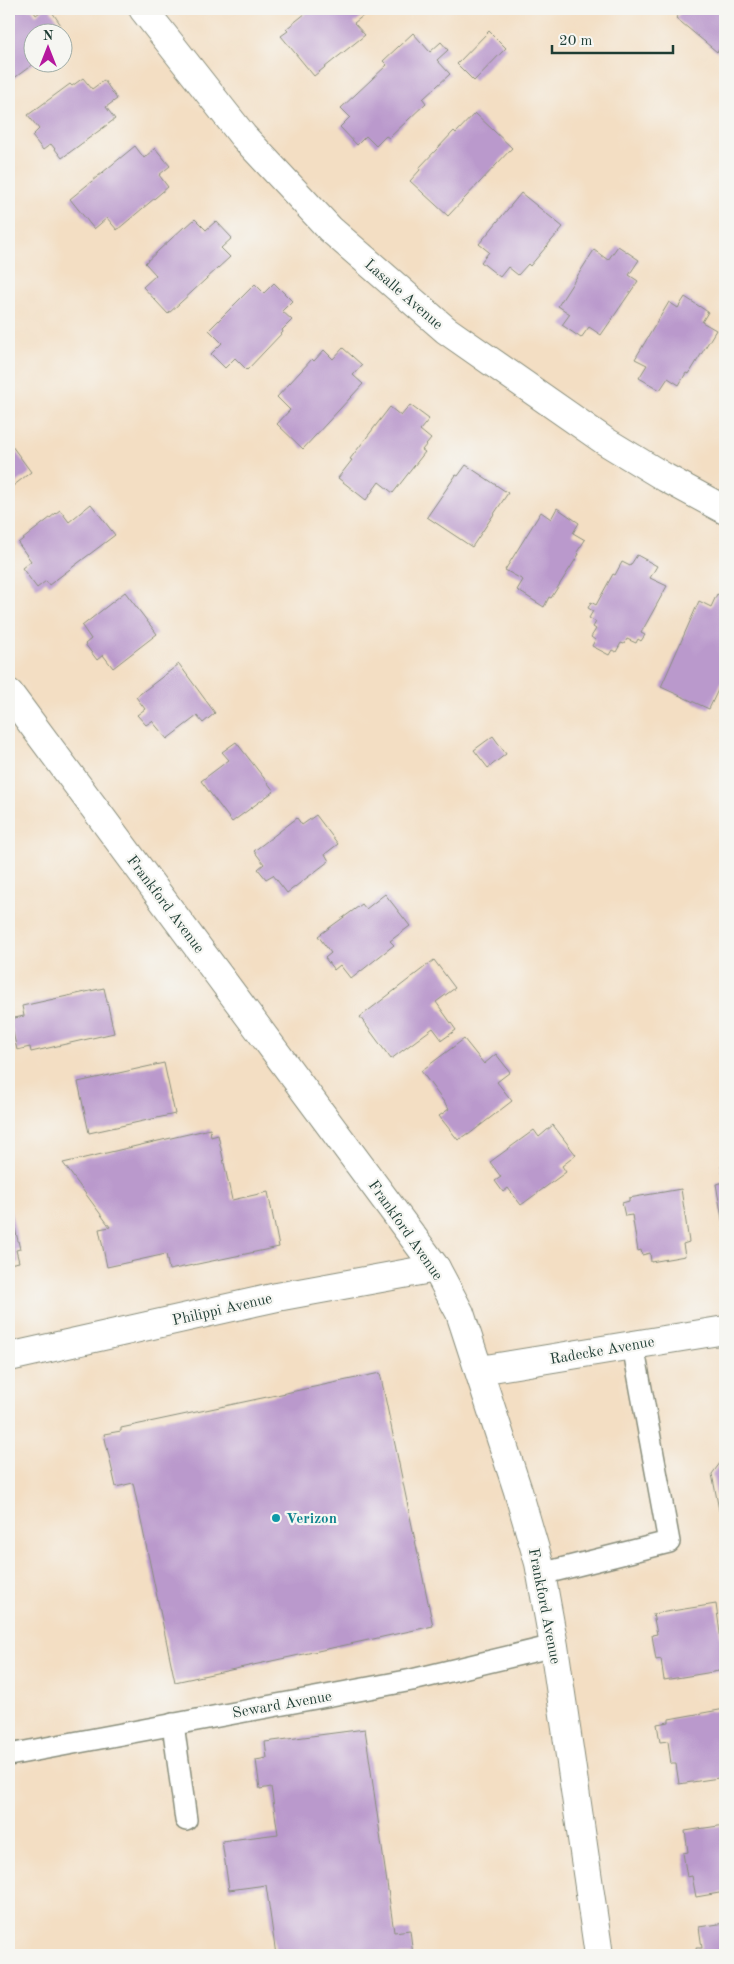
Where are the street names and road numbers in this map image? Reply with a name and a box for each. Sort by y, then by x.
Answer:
street label: Lasalle Avenue [361,257,445,333]
street label: Frankford Avenue [123,853,206,957]
street label: Frankford Avenue [365,1178,445,1283]
street label: Philippi Avenue [171,1292,274,1329]
street label: Radecke Avenue [549,1335,656,1368]
street label: Frankford Avenue [525,1547,562,1666]
street label: Seward Avenue [231,1689,333,1722]

